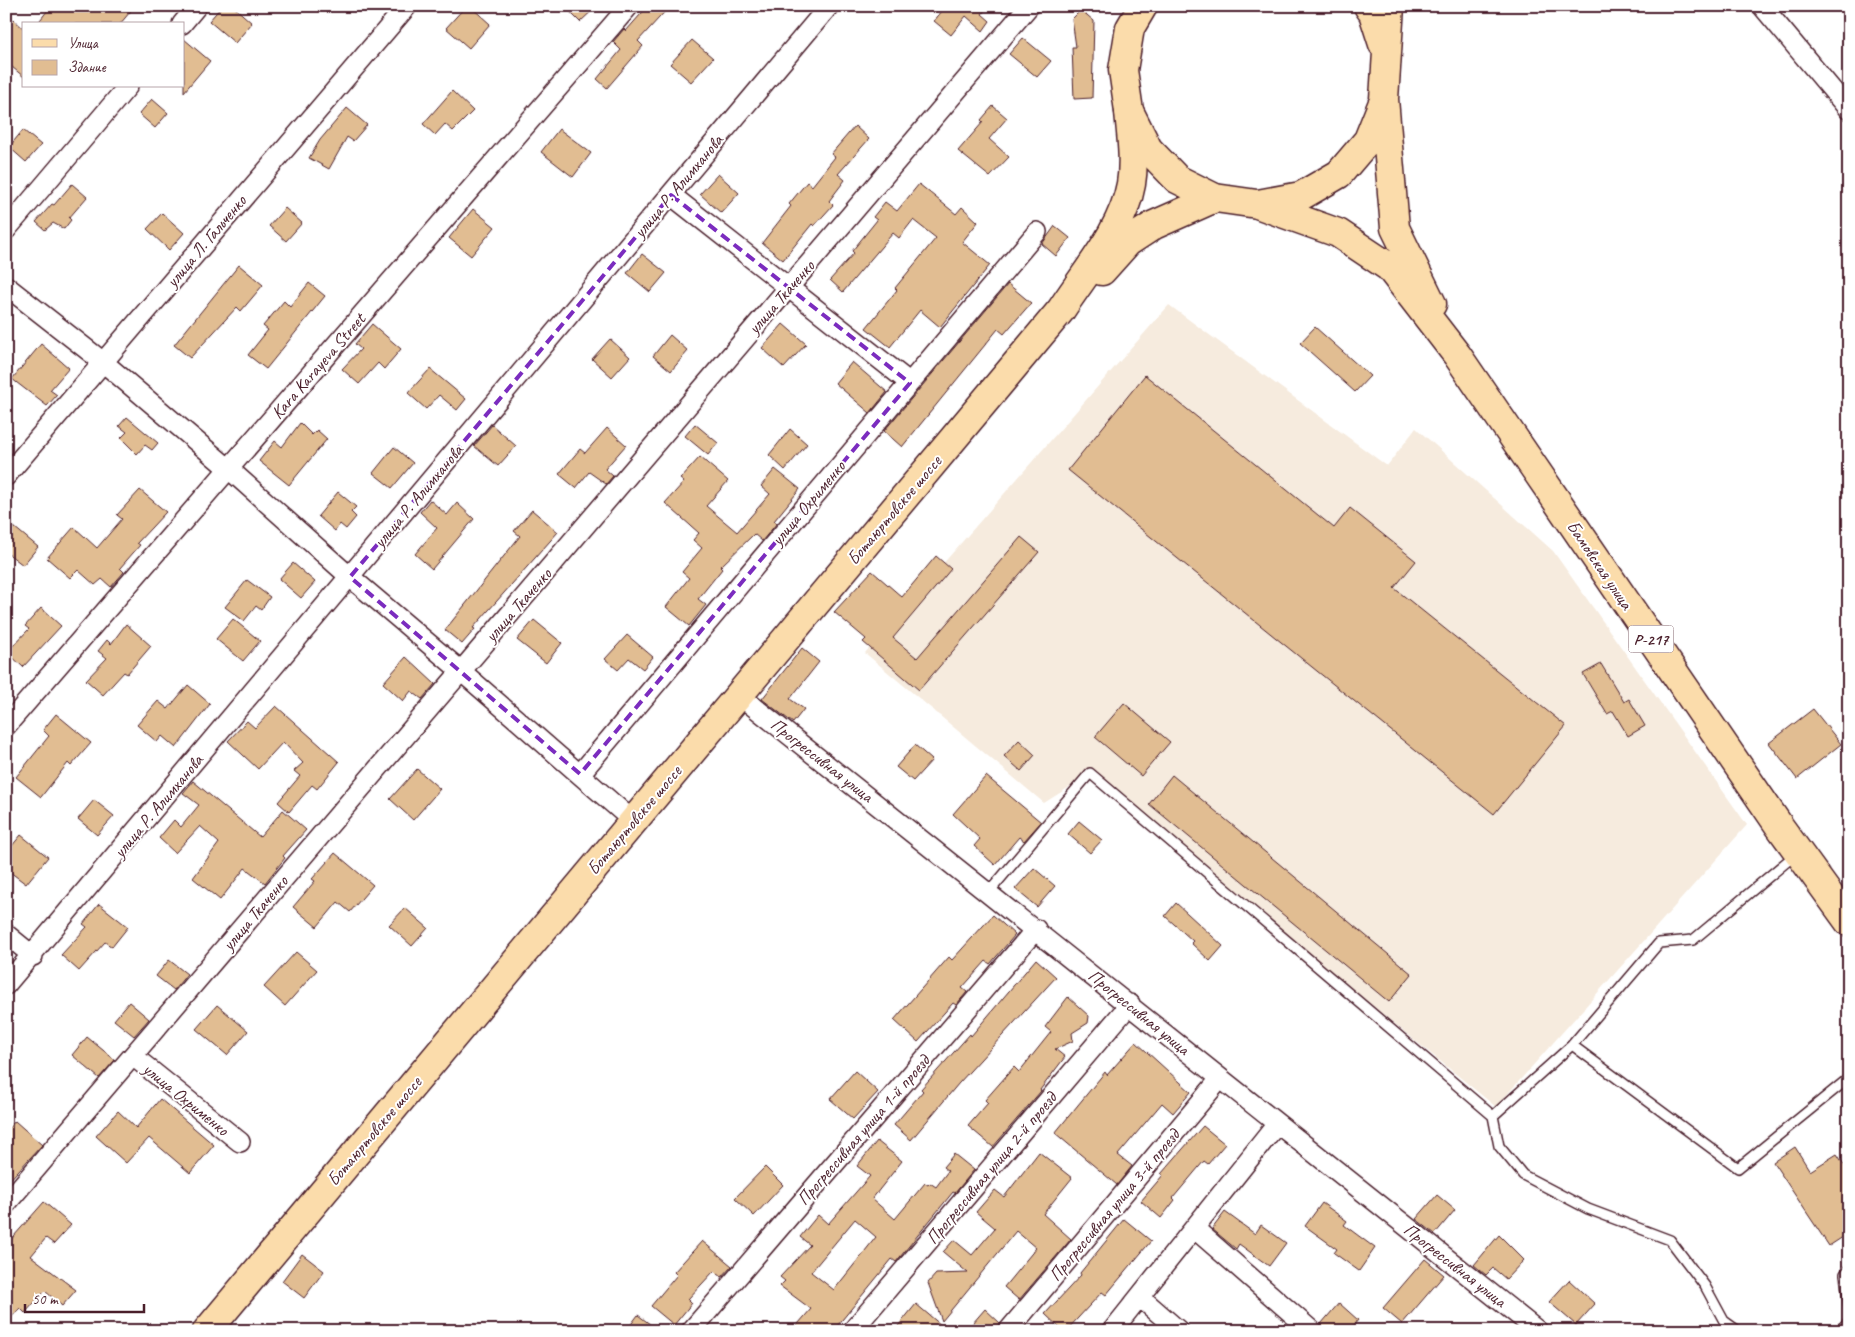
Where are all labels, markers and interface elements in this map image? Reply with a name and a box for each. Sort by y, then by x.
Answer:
legend [22,22,185,88]
text: Улица [68,34,99,53]
text: Здание [68,58,107,77]
street label: улица Р. Алимханова [628,129,728,243]
street label: улица Л. Гальченко [160,189,252,292]
street label: улица Ткаченко [742,254,820,339]
street label: Kara Karayeva Street [266,307,371,423]
street label: улица Р. Алимханова [368,439,468,553]
street label: Ботаюртовское шоссе [842,450,947,569]
street label: улица Охрименко [765,455,851,551]
street label: Бамовская улица [1562,516,1638,615]
street label: улица Ткаченко [479,562,557,647]
road number: Р-217 [1628,626,1674,652]
street label: Прогрессивная улица [766,713,879,808]
street label: улица Р. Алимханова [108,749,208,863]
street label: Ботаюртовское шоссе [582,760,687,879]
street label: улица Ткаченко [217,870,294,956]
street label: Прогрессивная улица [1084,964,1196,1061]
street label: Прогрессивная улица 1-й проезд [792,1049,935,1210]
street label: улица Охрименко [138,1057,235,1141]
street label: Ботаюртовское шоссе [322,1071,427,1190]
street label: Прогрессивная улица 2-й проезд [921,1086,1062,1249]
street label: Прогрессивная улица 3-й проезд [1044,1123,1185,1286]
street label: Прогрессивная улица [1399,1218,1512,1313]
scale bar [25,1282,144,1314]
text: 50 m [32,1290,59,1309]

